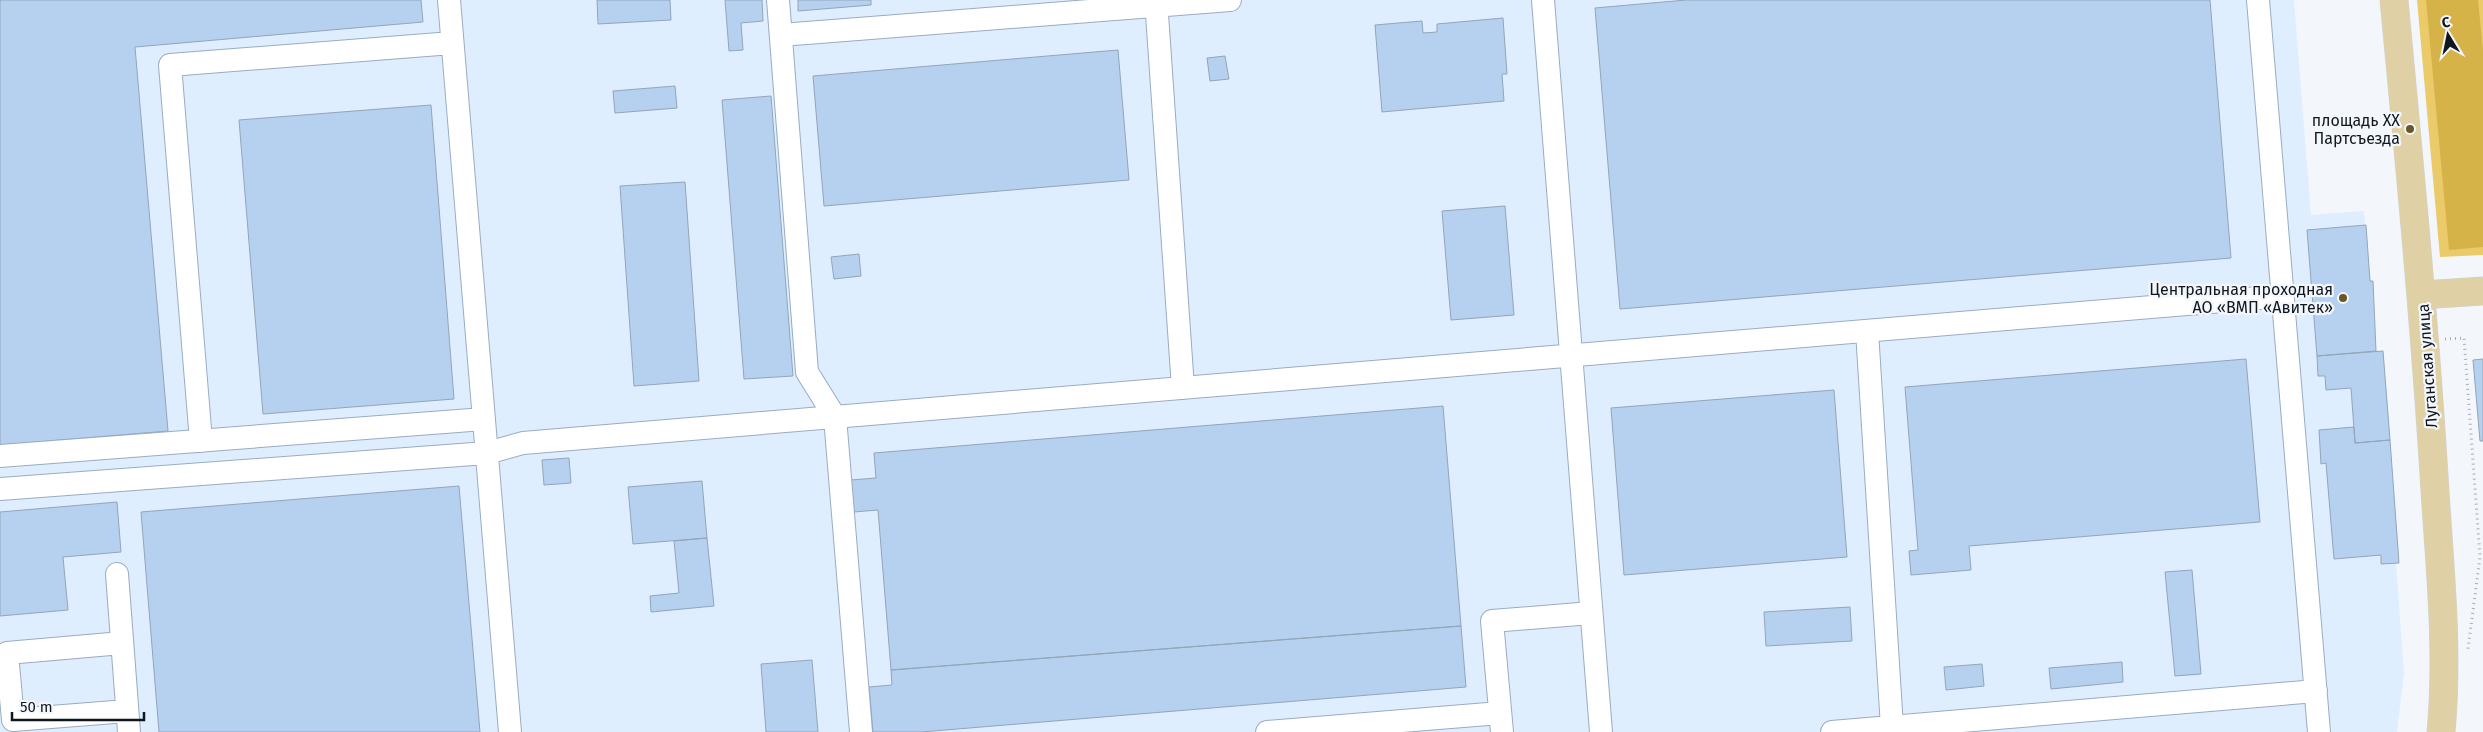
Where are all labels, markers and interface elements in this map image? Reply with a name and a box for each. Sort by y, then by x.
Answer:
north arrow [2423,10,2473,60]
text: С [2440,14,2451,32]
place label: площадь XX Партсъезда [2312,111,2400,148]
marker: площадь XX Партсъезда [2404,123,2416,135]
place label: Центральная проходная АО «ВМП «Авитек» [2149,280,2333,317]
marker: Центральная проходная АО «ВМП «Авитек» [2337,292,2349,304]
street label: Луганская улица [2414,303,2441,429]
scale bar [12,690,145,722]
text: 50 m [20,698,53,716]

